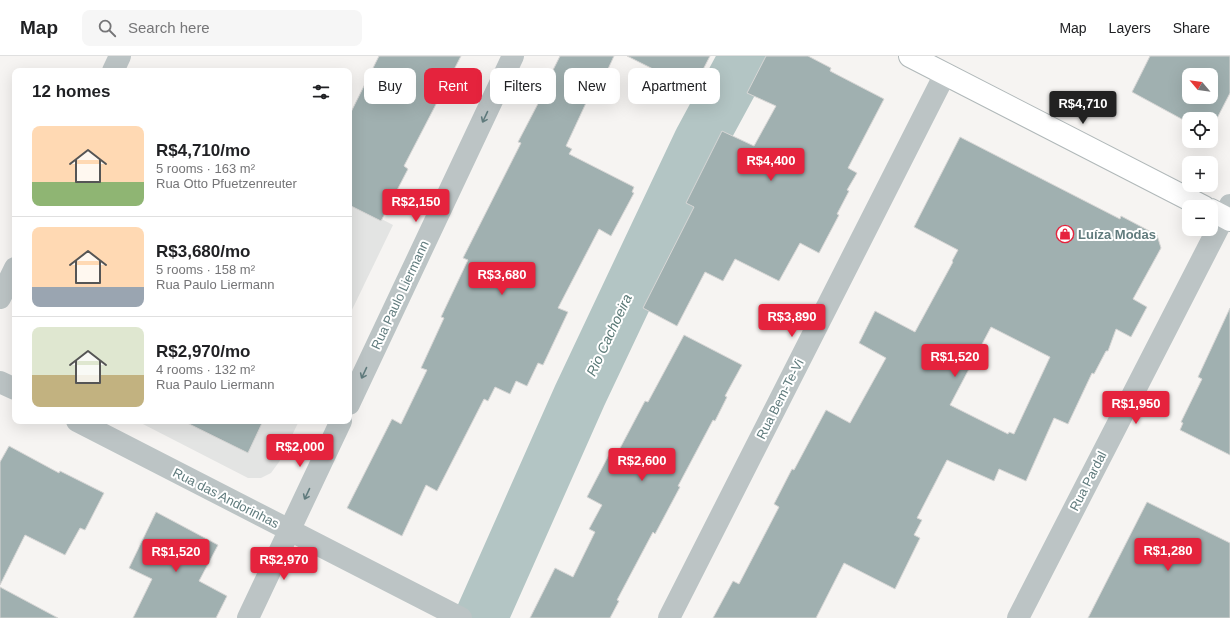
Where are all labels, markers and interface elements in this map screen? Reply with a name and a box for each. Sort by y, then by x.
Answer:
search box [82,10,362,46]
text: Map [20,17,58,38]
icon: search [96,17,118,39]
text: Search here [128,19,210,36]
text: Map [1059,20,1087,36]
text: Layers [1109,20,1151,36]
text: Share [1173,20,1210,36]
chip: Buy [364,68,416,104]
chip: Rent [424,68,482,104]
chip: Filters [490,68,556,104]
chip: New [564,68,620,104]
chip: Apartment [628,68,720,104]
north arrow [1182,68,1218,104]
map controls [1182,68,1218,236]
icon: filters [310,81,332,103]
text: 12 homes [32,82,110,101]
pin: R$4,710 [1046,91,1120,125]
text: R$4,710 [1058,96,1108,111]
one-way arrow [481,110,488,122]
button: locate [1182,112,1218,148]
text: R$4,710/mo [156,141,251,160]
icon: home [64,142,112,190]
pin: R$4,400 [734,148,808,182]
text: R$4,400 [746,153,796,168]
button: + [1182,156,1218,192]
text: 5 rooms · 163 m² [156,161,255,176]
text: Rua Otto Pfuetzenreuter [156,176,297,191]
pin: R$2,150 [379,189,453,223]
text: R$2,150 [391,194,441,209]
button: − [1182,200,1218,236]
shop icon: Luíza Modas [1055,224,1075,244]
place label: Luíza Modas [1078,227,1156,242]
street label: Rua Paulo Liermann [368,238,432,352]
text: R$3,680/mo [156,242,251,261]
icon: home [64,243,112,291]
text: 5 rooms · 158 m² [156,262,255,277]
pin: R$3,680 [465,262,539,296]
text: R$3,680 [477,267,527,282]
text: Rua Paulo Liermann [156,277,275,292]
water label: Rio Cachoeira [583,291,635,379]
pin: R$3,890 [755,304,829,338]
text: R$3,890 [767,309,817,324]
text: R$2,970/mo [156,342,251,361]
icon: home [64,343,112,391]
pin: R$1,520 [918,344,992,378]
text: R$1,520 [930,349,980,364]
street label: Rua Bem-Te-Vi [753,356,807,442]
text: 4 rooms · 132 m² [156,362,255,377]
one-way arrow [360,367,367,379]
text: Rua Paulo Liermann [156,377,275,392]
pin: R$1,950 [1099,391,1173,425]
text: R$1,950 [1111,396,1161,411]
pin: R$2,000 [263,434,337,468]
text: R$2,000 [275,439,325,454]
pin: R$2,600 [605,448,679,482]
street label: Rua Pardal [1067,449,1109,513]
text: R$2,600 [617,453,667,468]
street label: Rua das Andorinhas [170,465,282,531]
one-way arrow [303,488,310,500]
pin: R$1,280 [1131,538,1205,572]
pin: R$1,520 [139,539,213,573]
text: R$1,280 [1143,543,1193,558]
text: R$1,520 [151,544,201,559]
pin: R$2,970 [247,547,321,581]
text: R$2,970 [259,552,309,567]

